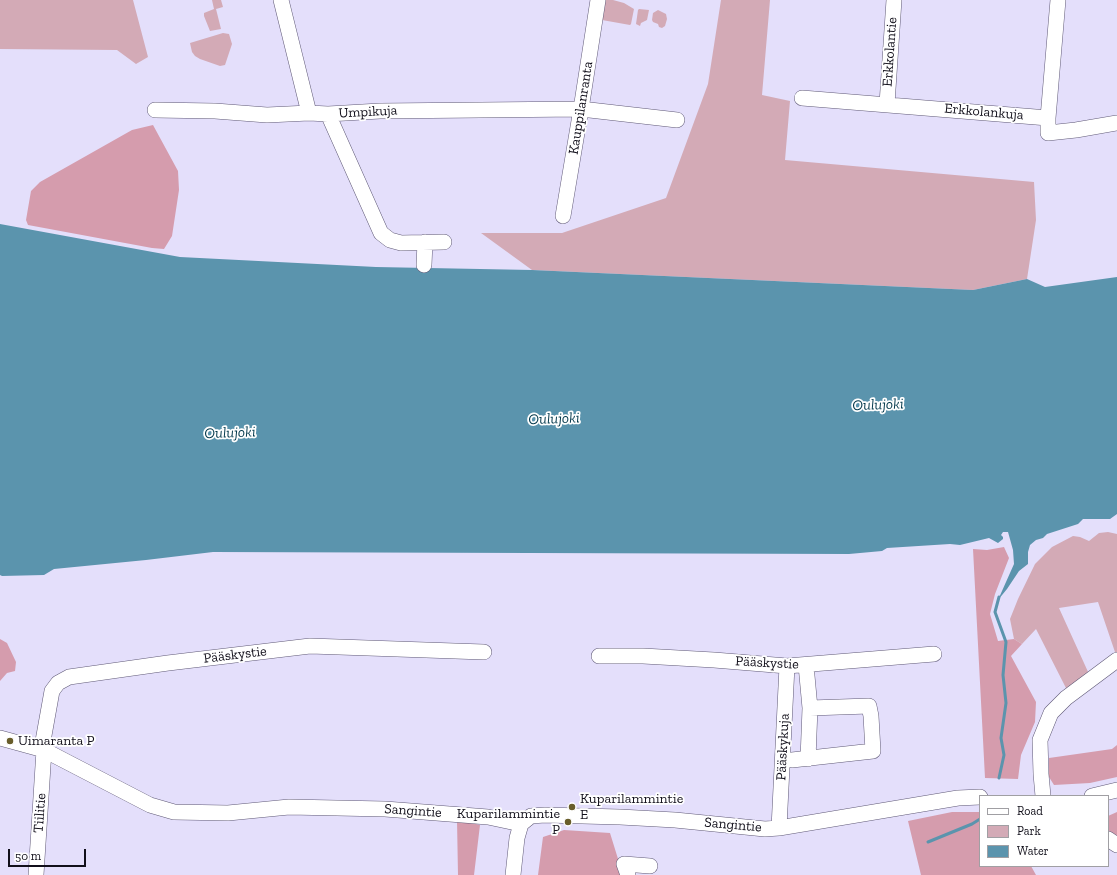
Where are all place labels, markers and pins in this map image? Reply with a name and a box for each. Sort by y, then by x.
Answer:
place label: Uimaranta P [18,733,94,749]
marker: Uimaranta P [5,736,15,746]
place label: Kuparilammintie E [580,791,683,824]
marker: Kuparilammintie E [567,802,577,812]
place label: Kuparilammintie P [457,806,560,838]
marker: Kuparilammintie P [563,817,573,827]

